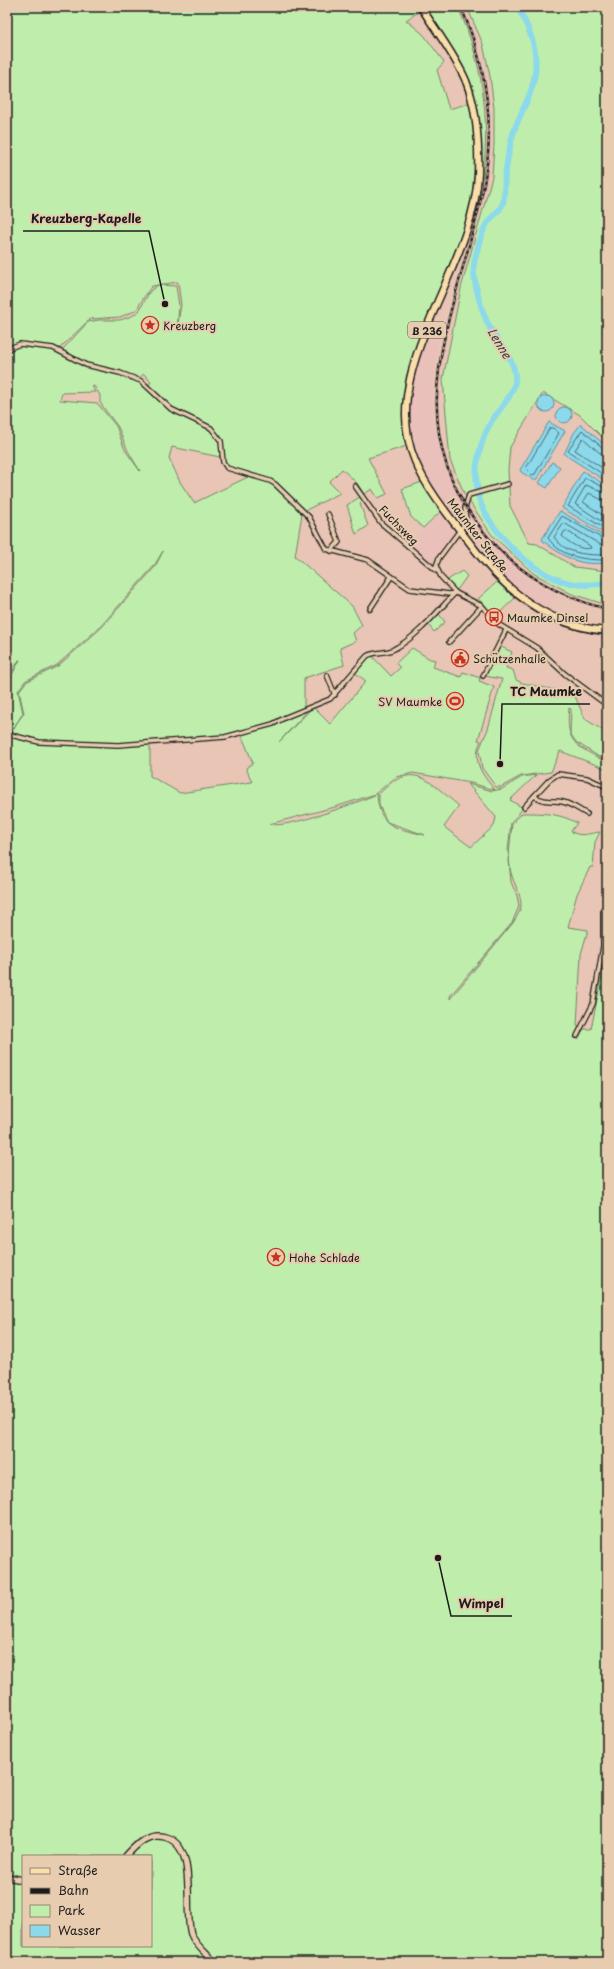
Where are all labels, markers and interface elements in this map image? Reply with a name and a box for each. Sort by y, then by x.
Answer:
callout: Kreuzberg-Kapelle [23,207,149,231]
text: Kreuzberg-Kapelle [31,209,142,227]
place icon: Kreuzberg [140,315,160,335]
place label: Kreuzberg [163,317,216,334]
road number: B 236 [408,322,446,338]
water label: Lenne [484,324,517,362]
street label: Maumker Straße [444,494,513,576]
street label: Fuchsweg [375,501,423,549]
bus stop icon: Maumke Dinsel [484,607,504,627]
place label: Maumke Dinsel [507,609,588,626]
public building icon: Schützenhalle [450,648,470,668]
place label: Schützenhalle [473,650,546,667]
callout: TC Maumke [502,680,590,704]
text: TC Maumke [510,682,583,700]
sports icon: SV Maumke [445,691,465,711]
place label: SV Maumke [378,693,442,710]
place icon: Hohe Schlade [266,1247,286,1267]
place label: Hohe Schlade [289,1249,360,1266]
callout: Wimpel [451,1592,512,1616]
text: Wimpel [458,1594,504,1612]
legend [22,1855,152,1947]
text: Straße [58,1861,98,1879]
text: Bahn [58,1881,89,1899]
text: Park [58,1901,85,1919]
text: Wasser [58,1921,101,1939]

